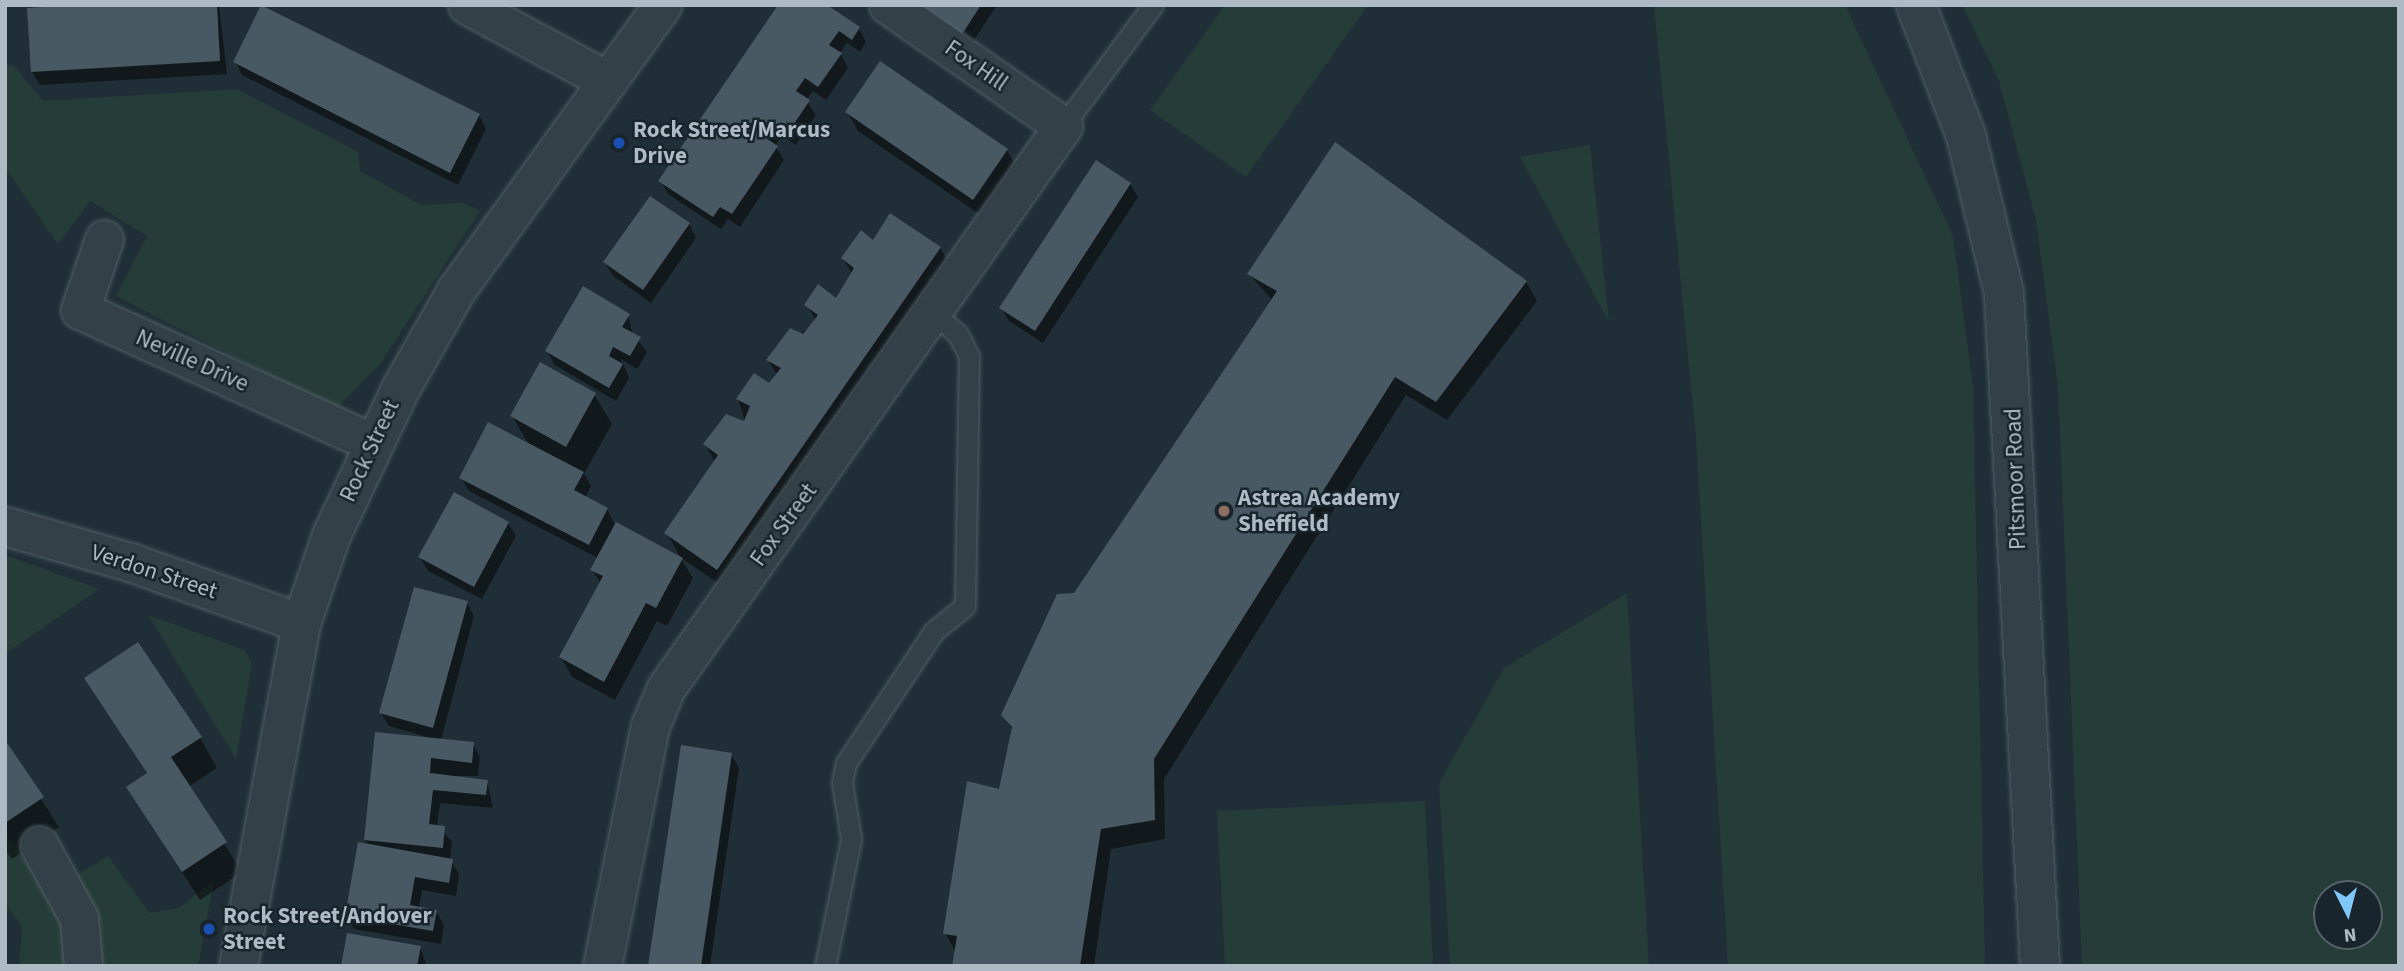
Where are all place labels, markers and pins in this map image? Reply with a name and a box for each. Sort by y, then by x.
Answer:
place label: Rock Street/Marcus Drive [633,116,830,170]
marker: Rock Street/Marcus Drive [611,135,627,151]
place label: Astrea Academy Sheffield [1238,484,1400,538]
marker: Astrea Academy Sheffield [1216,503,1232,519]
place label: Rock Street/Andover Street [223,902,432,956]
marker: Rock Street/Andover Street [201,921,217,937]

